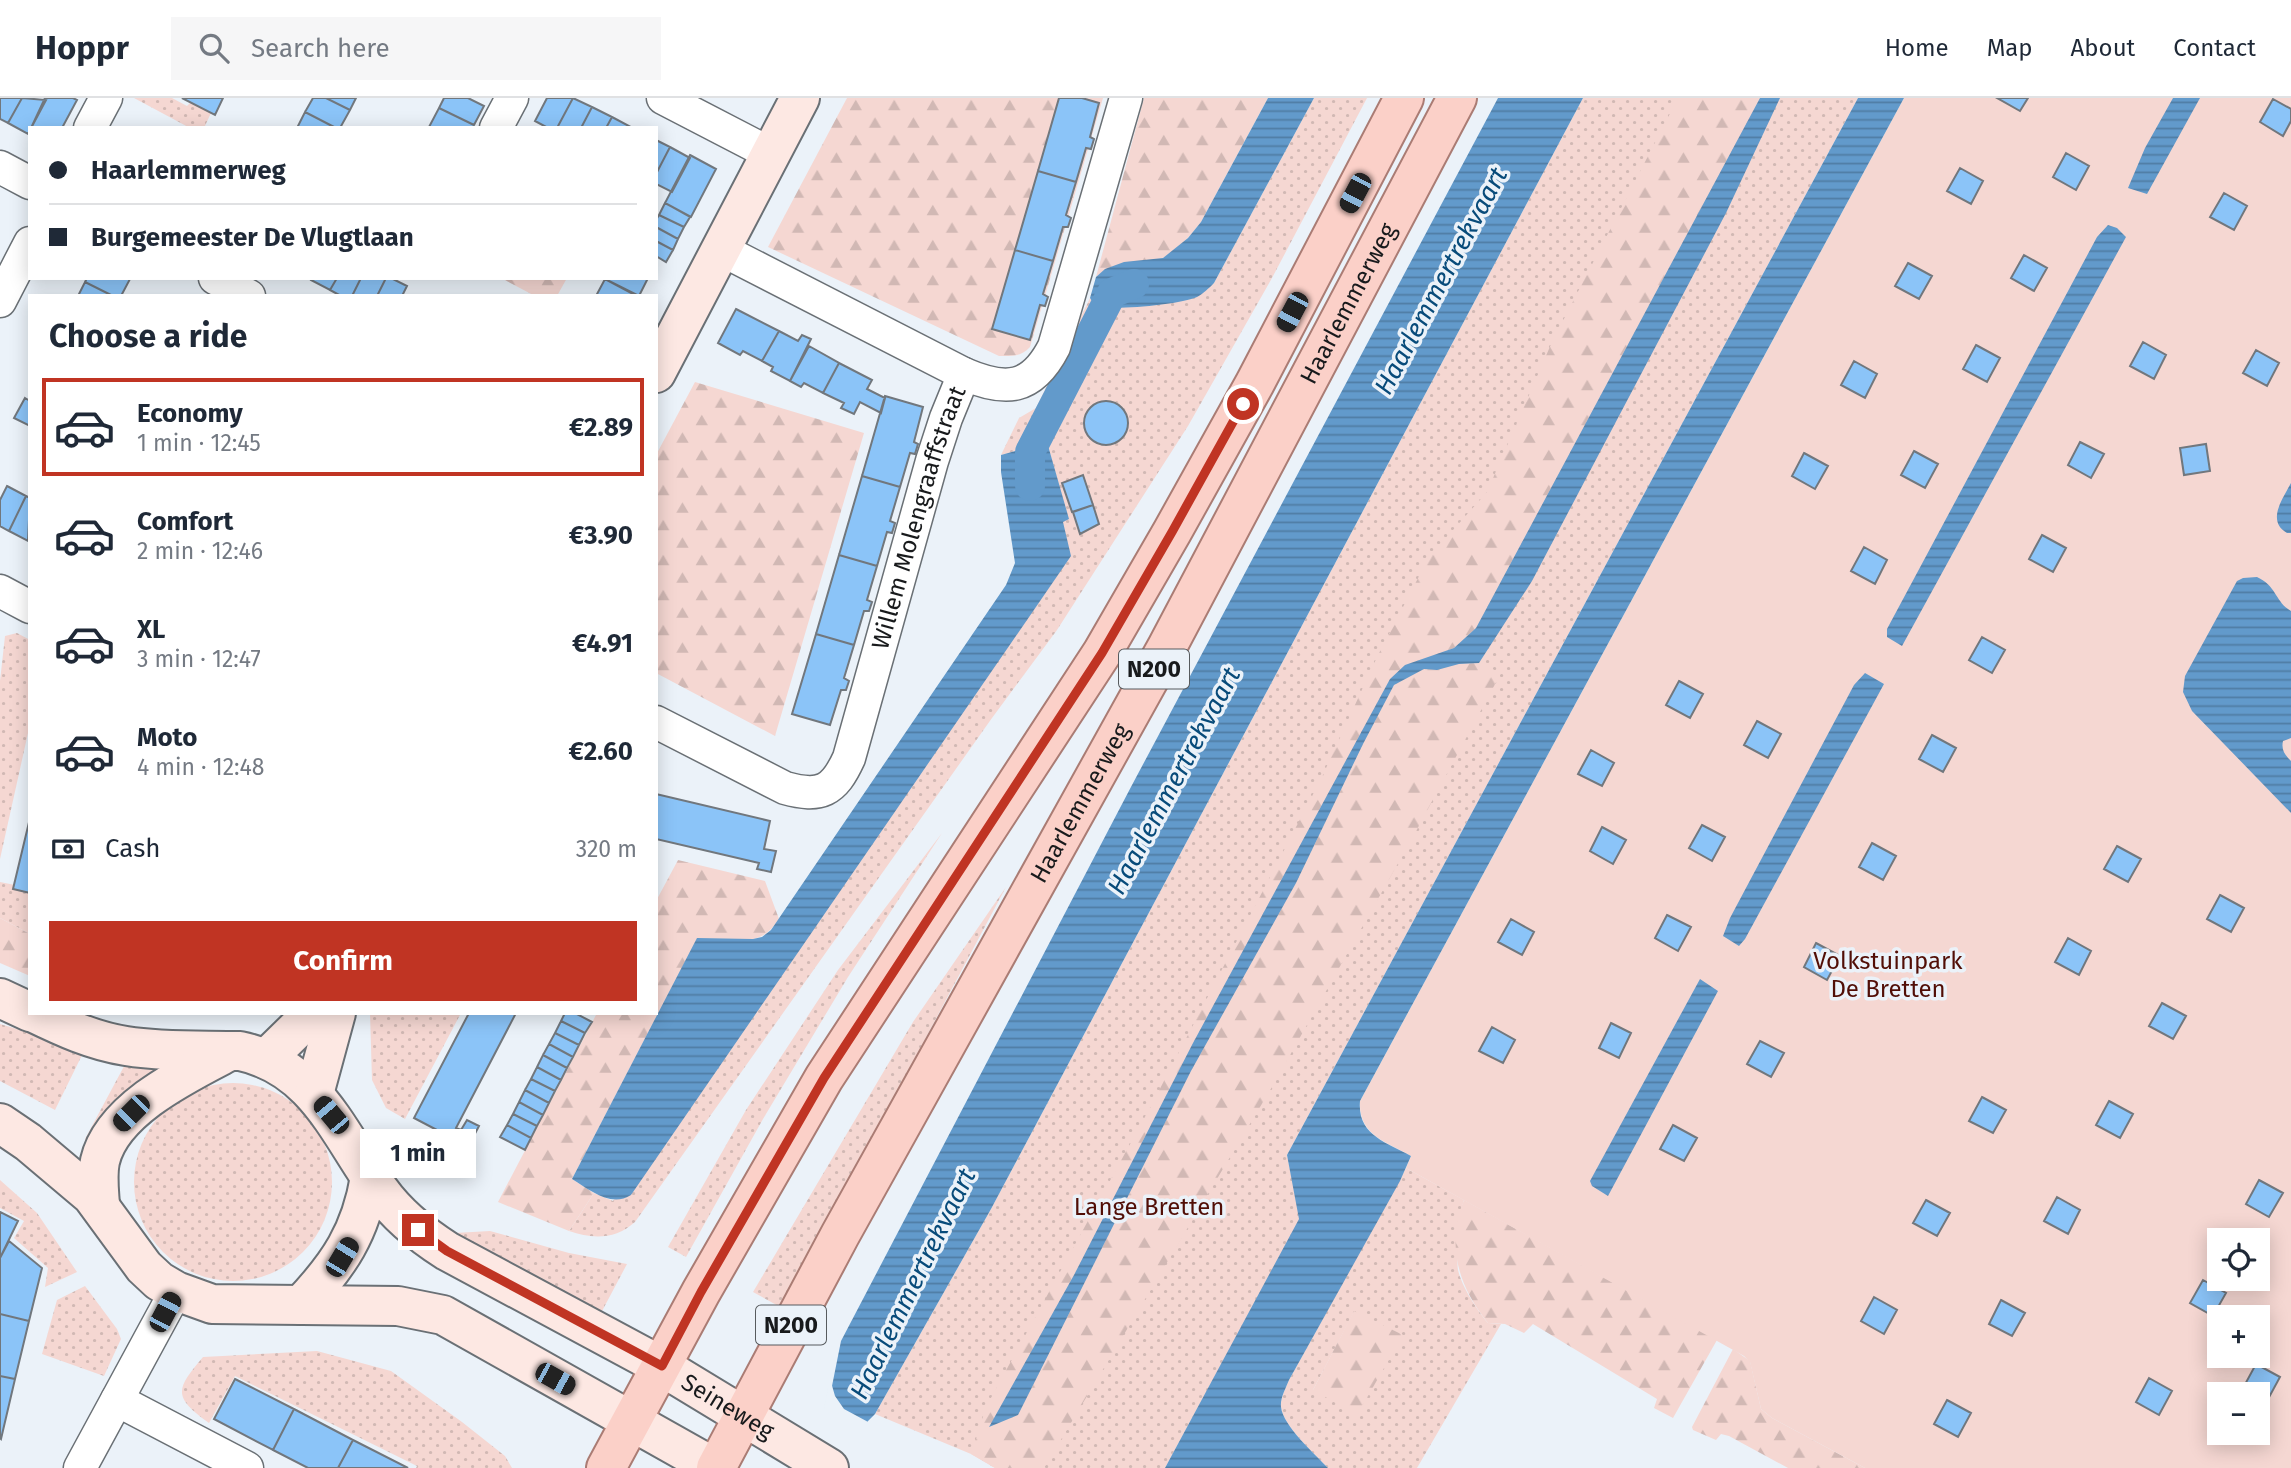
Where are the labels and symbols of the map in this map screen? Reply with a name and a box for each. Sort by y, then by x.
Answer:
water label: Haarlemmertrekvaart [1368,162,1514,400]
car [1336,170,1375,216]
street label: Haarlemmerweg [1294,218,1403,389]
car [1273,289,1312,335]
street label: Willem Molengraaffstraat [866,382,972,652]
route start [1227,388,1259,420]
road number: N200 [1119,650,1189,688]
water label: Haarlemmertrekvaart [1101,662,1247,900]
street label: Haarlemmerweg [1025,718,1136,888]
park label: Volkstuinpark De Bretten [1813,947,1963,1003]
car [109,1091,154,1135]
car [310,1092,353,1138]
callout: 1 min [360,1128,476,1178]
water label: Haarlemmertrekvaart [844,1163,983,1404]
park label: Lange Bretten [1074,1193,1224,1221]
route end [402,1214,434,1246]
car [323,1234,362,1280]
car [146,1289,185,1335]
road number: N200 [756,1306,826,1344]
car [532,1360,579,1398]
street label: Seineweg [676,1368,779,1445]

